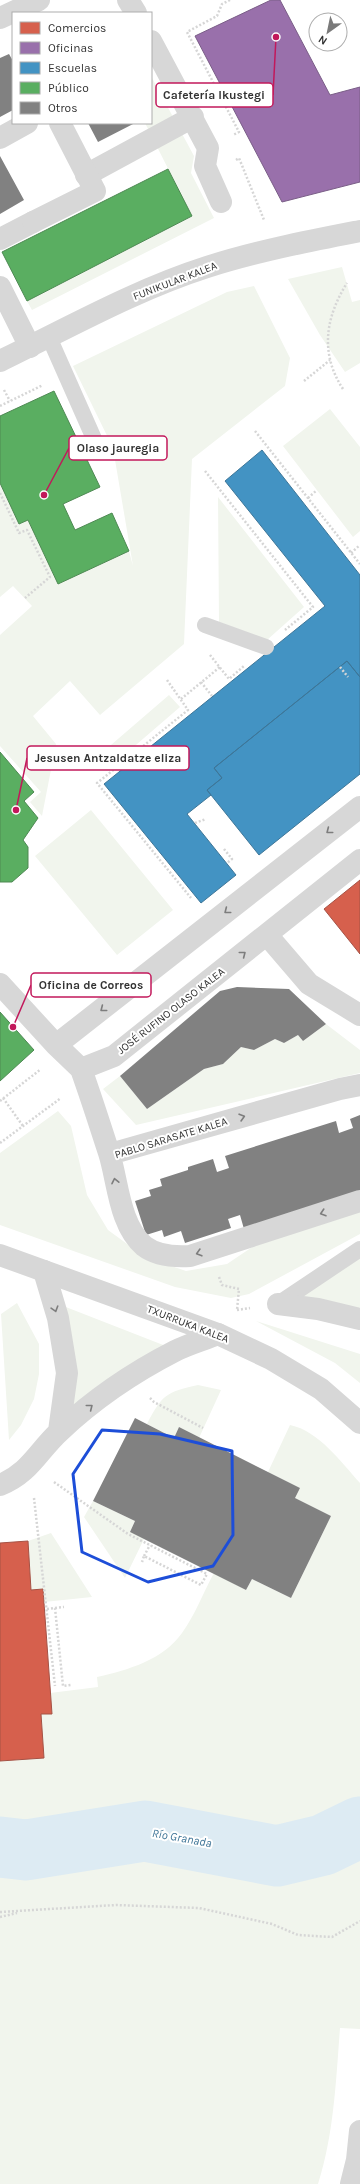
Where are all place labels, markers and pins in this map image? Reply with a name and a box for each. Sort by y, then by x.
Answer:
callout: Cafetería Ikustegi [156,83,273,107]
callout: Olaso jauregia [69,436,167,460]
callout: Jesusen Antzaldatze eliza [27,746,189,770]
callout: Oficina de Correos [31,973,151,997]

